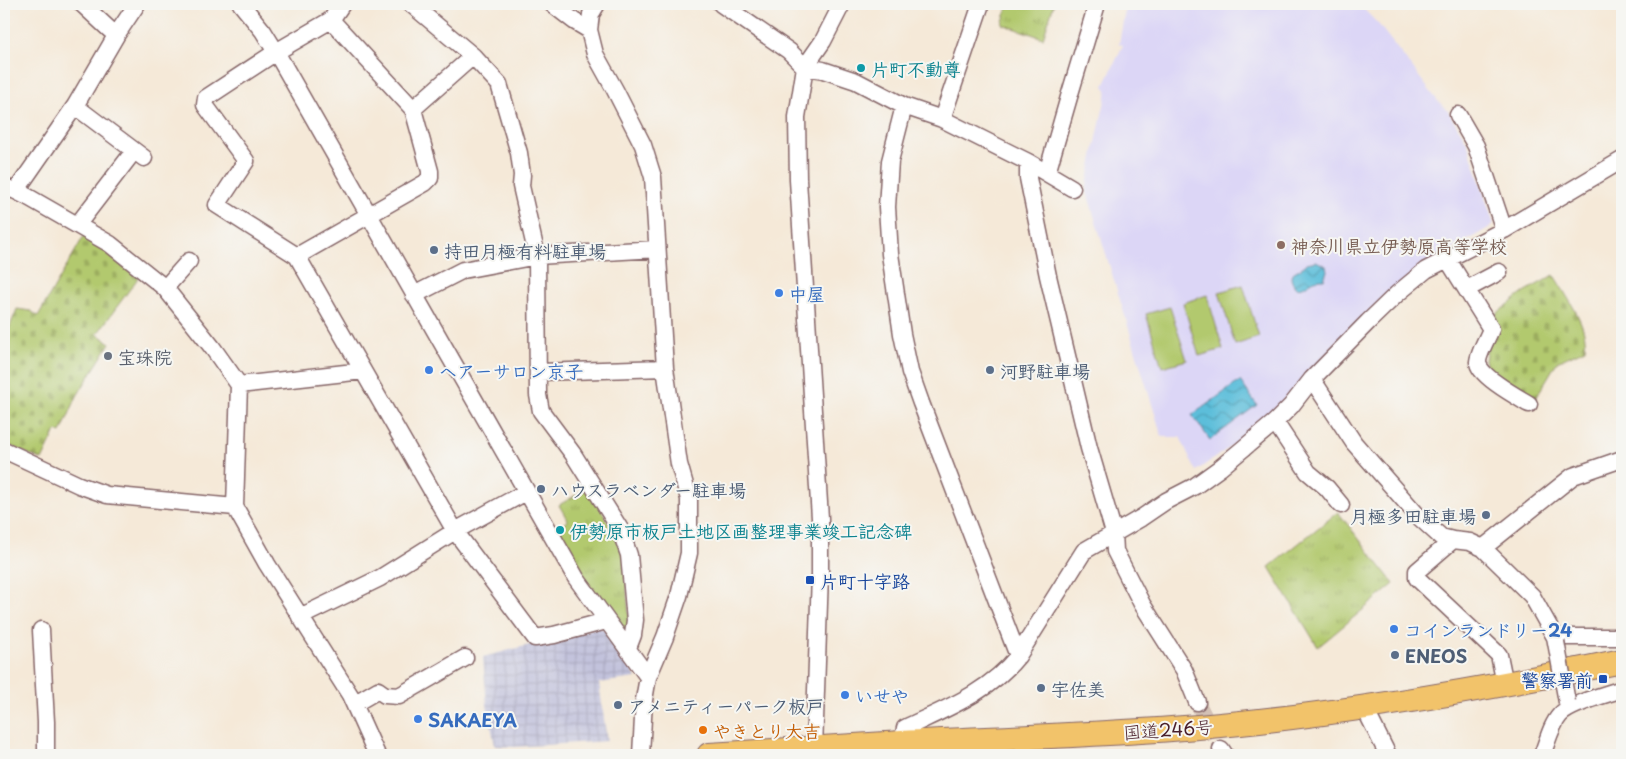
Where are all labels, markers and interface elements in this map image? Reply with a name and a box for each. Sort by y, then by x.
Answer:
place label: 片町不動尊 [871,55,961,82]
marker: 片町不動尊 [855,62,867,74]
place label: 神奈川県立伊勢原高等学校 [1291,232,1507,259]
place label: 持田月極有料駐車場 [444,237,606,264]
marker: 神奈川県立伊勢原高等学校 [1275,239,1287,251]
marker: 持田月極有料駐車場 [428,244,440,256]
place label: 中屋 [789,280,825,307]
marker: 中屋 [773,287,785,299]
place label: 宝珠院 [118,343,172,370]
marker: 宝珠院 [102,350,114,362]
place label: ヘアーサロン京子 [439,357,583,384]
place label: 河野駐車場 [1000,357,1090,384]
marker: ヘアーサロン京子 [423,364,435,376]
marker: 河野駐車場 [984,364,996,376]
place label: ハウスラベンダー駐車場 [551,476,746,503]
marker: ハウスラベンダー駐車場 [535,483,547,495]
place label: 月極多田駐車場 [1350,502,1476,529]
marker: 月極多田駐車場 [1480,509,1492,521]
place label: 伊勢原市板戸土地区画整理事業竣工記念碑 [570,517,912,544]
marker: 伊勢原市板戸土地区画整理事業竣工記念碑 [554,524,566,536]
place label: 片町十字路 [820,567,910,594]
marker: 片町十字路 [804,574,816,586]
place label: コインランドリー24 [1404,616,1572,643]
marker: コインランドリー24 [1388,623,1400,635]
place label: ENEOS [1405,642,1468,669]
marker: ENEOS [1389,649,1401,661]
place label: 警察署前 [1521,666,1593,693]
marker: 警察署前 [1597,673,1609,685]
place label: 宇佐美 [1051,675,1105,702]
place label: いせや [855,682,909,709]
marker: 宇佐美 [1035,682,1047,694]
marker: いせや [839,689,851,701]
place label: アメニティーパーク板戸 [628,692,824,719]
marker: アメニティーパーク板戸 [612,699,624,711]
place label: SAKAEYA [428,706,517,733]
street label: 国道246号 [1122,712,1214,746]
marker: SAKAEYA [412,713,424,725]
place label: やきとり大吉 [713,717,821,744]
marker: やきとり大吉 [697,724,709,736]

